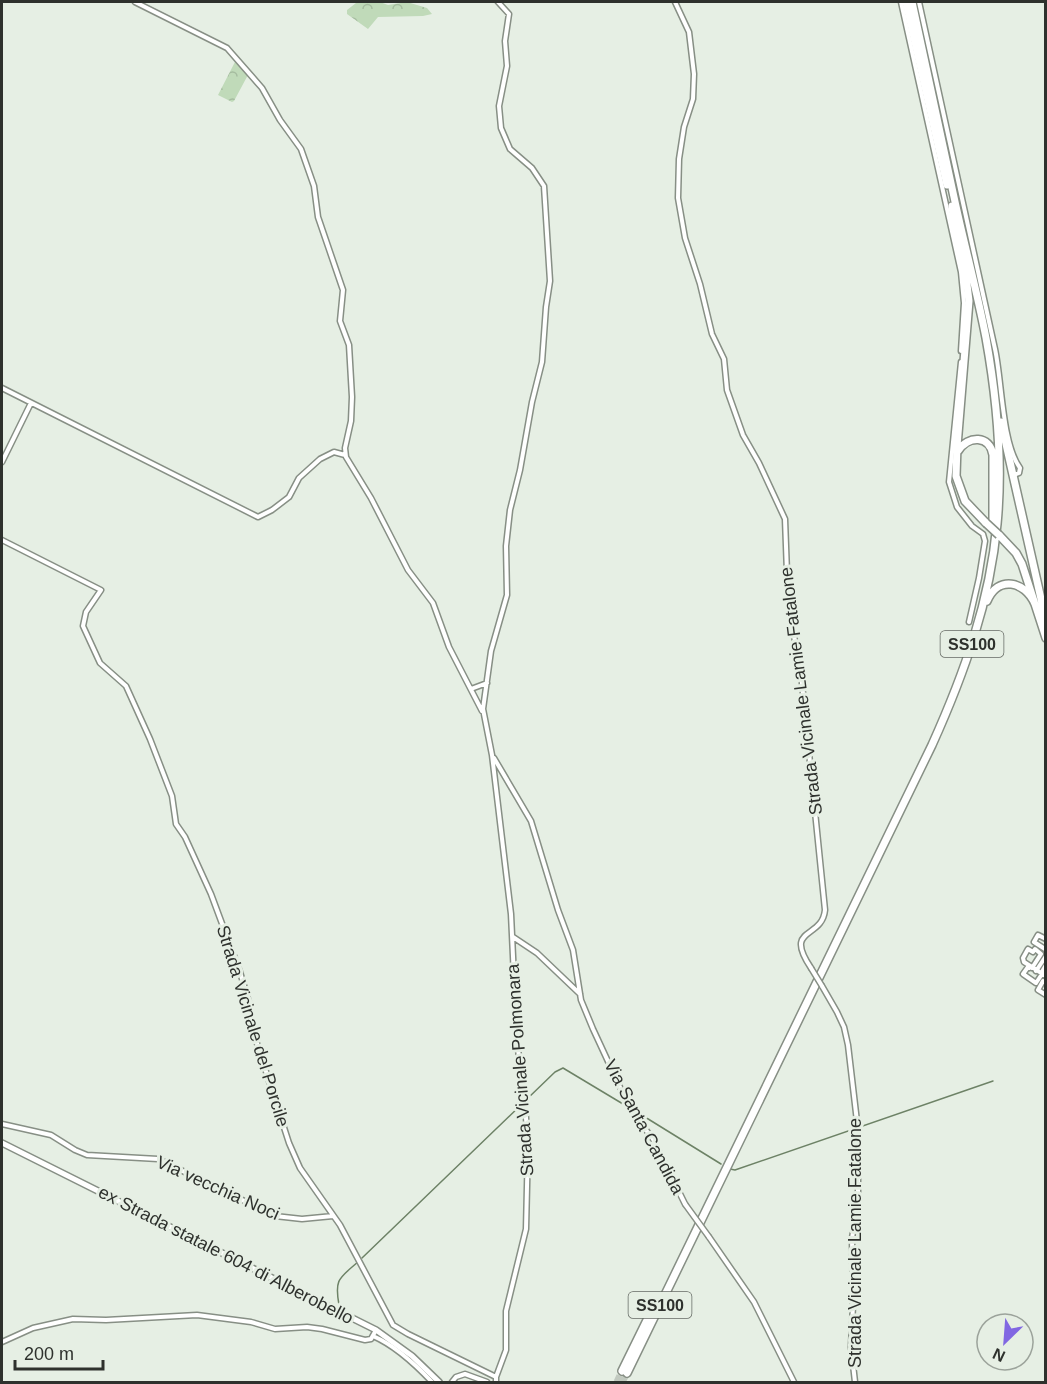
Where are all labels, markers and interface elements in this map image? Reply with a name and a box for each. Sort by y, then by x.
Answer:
street label: Strada Vicinale Lamie Fatalone [776,566,826,816]
road number: SS100 [940,631,1004,657]
street label: Strada Vicinale del Porcile [213,923,293,1129]
street label: Strada Vicinale Polmonara [503,962,537,1177]
street label: Via Santa Candida [600,1056,688,1199]
street label: Strada Vicinale Lamie Fatalone [845,1118,865,1368]
street label: Via vecchia Noci [153,1152,283,1224]
street label: ex Strada statale 604 di Alberobello [95,1182,357,1328]
road number: SS100 [628,1292,692,1318]
north arrow [975,1312,1035,1372]
scale bar [15,1333,104,1371]
text: 200 m [24,1344,74,1364]
text: N [990,1345,1008,1365]

